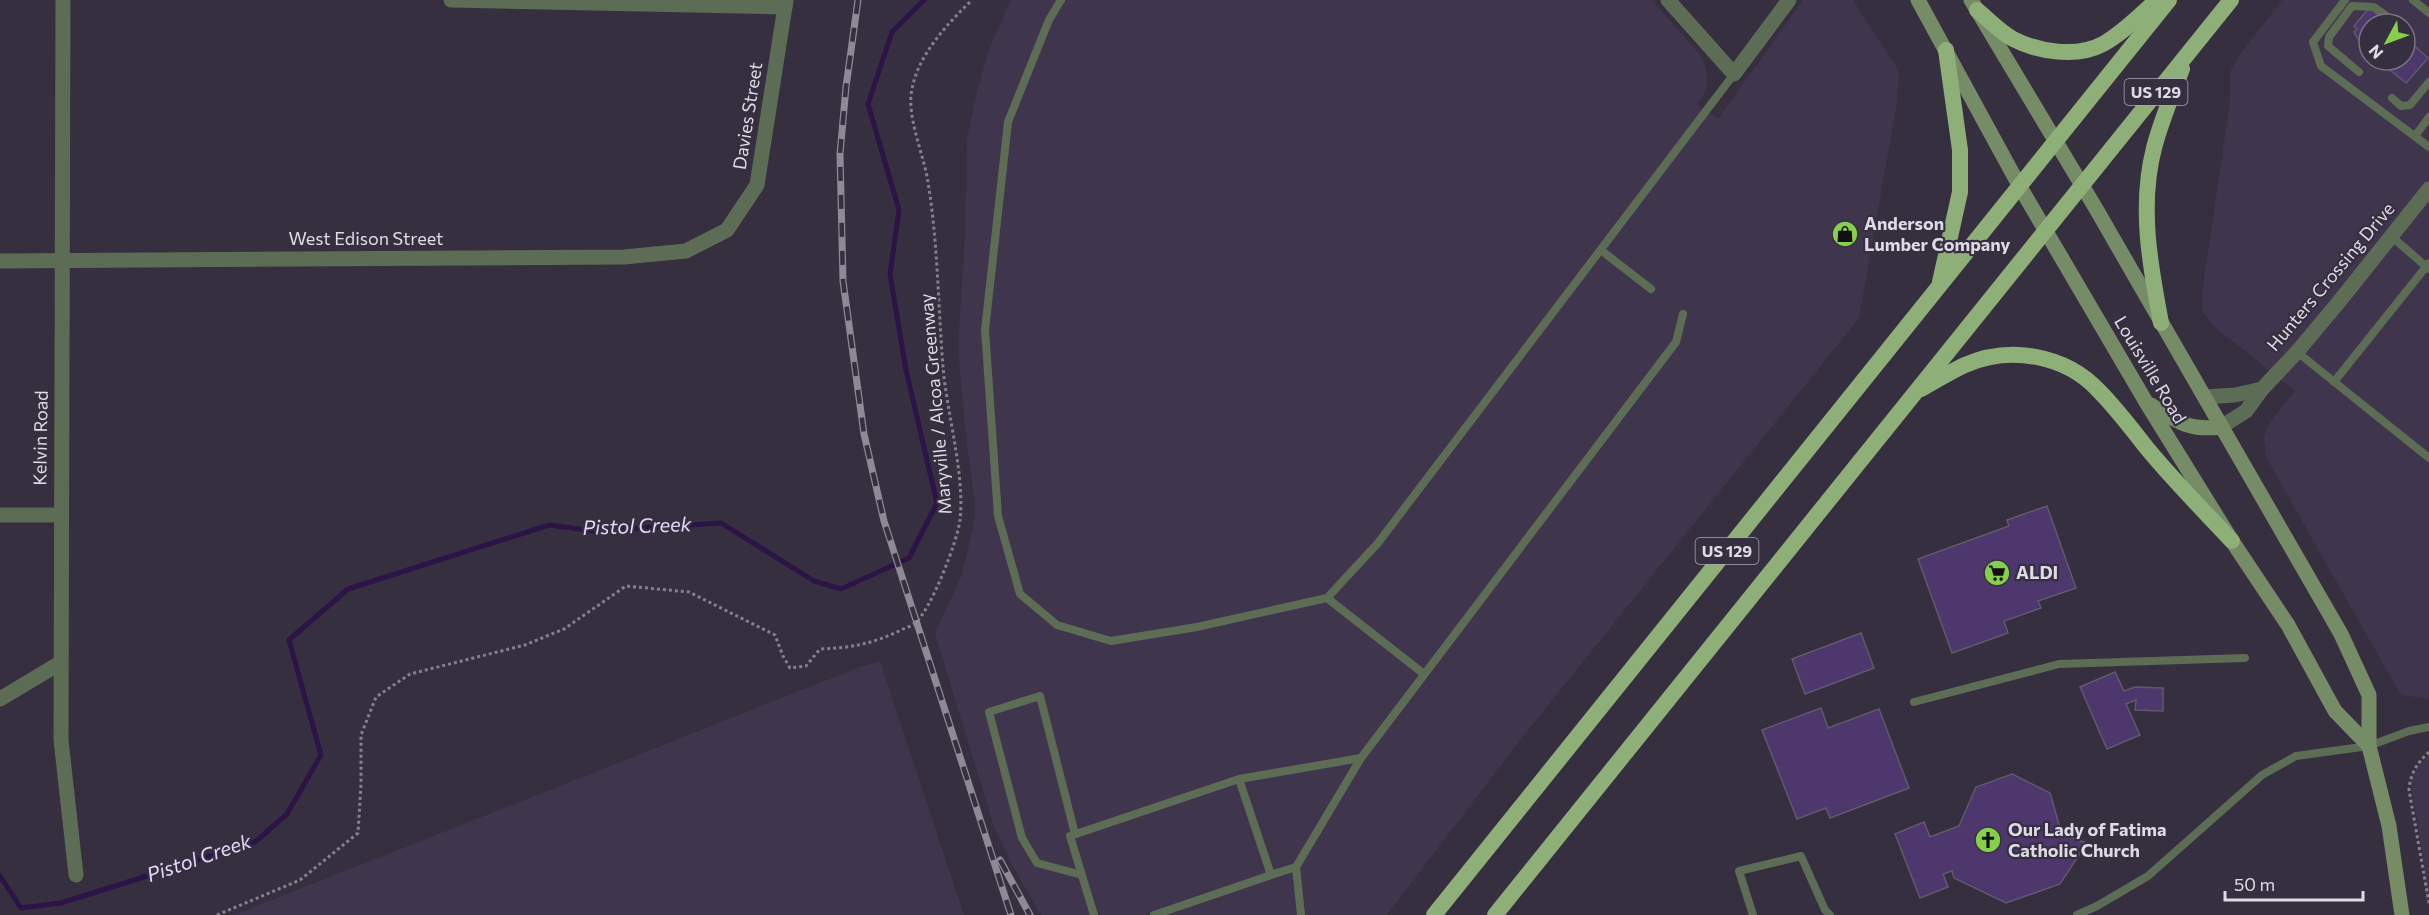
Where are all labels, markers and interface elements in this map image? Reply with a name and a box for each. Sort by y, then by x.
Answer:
north arrow [2357,12,2417,72]
text: N [2364,41,2386,63]
street label: Davies Street [728,61,766,171]
road number: US 129 [2124,79,2188,105]
street label: Hunters Crossing Drive [2262,198,2399,355]
place label: Anderson Lumber Company [1864,212,2011,255]
shop icon: Anderson Lumber Company [1830,219,1860,249]
street label: West Edison Street [289,227,443,249]
street label: Maryville / Alcoa Greenway [914,293,956,516]
street label: Louisville Road [2110,312,2192,427]
street label: Kelvin Road [28,390,52,486]
water label: Pistol Creek [582,511,693,539]
road number: US 129 [1696,538,1758,564]
supermarket icon: ALDI [1982,558,2012,588]
place label: ALDI [2016,561,2058,583]
place label: Our Lady of Fatima Catholic Church [2008,818,2166,861]
church icon: Our Lady of Fatima Catholic Church [1973,825,2003,855]
water label: Pistol Creek [143,828,255,886]
scale bar [2225,864,2363,902]
text: 50 m [2234,873,2275,895]

